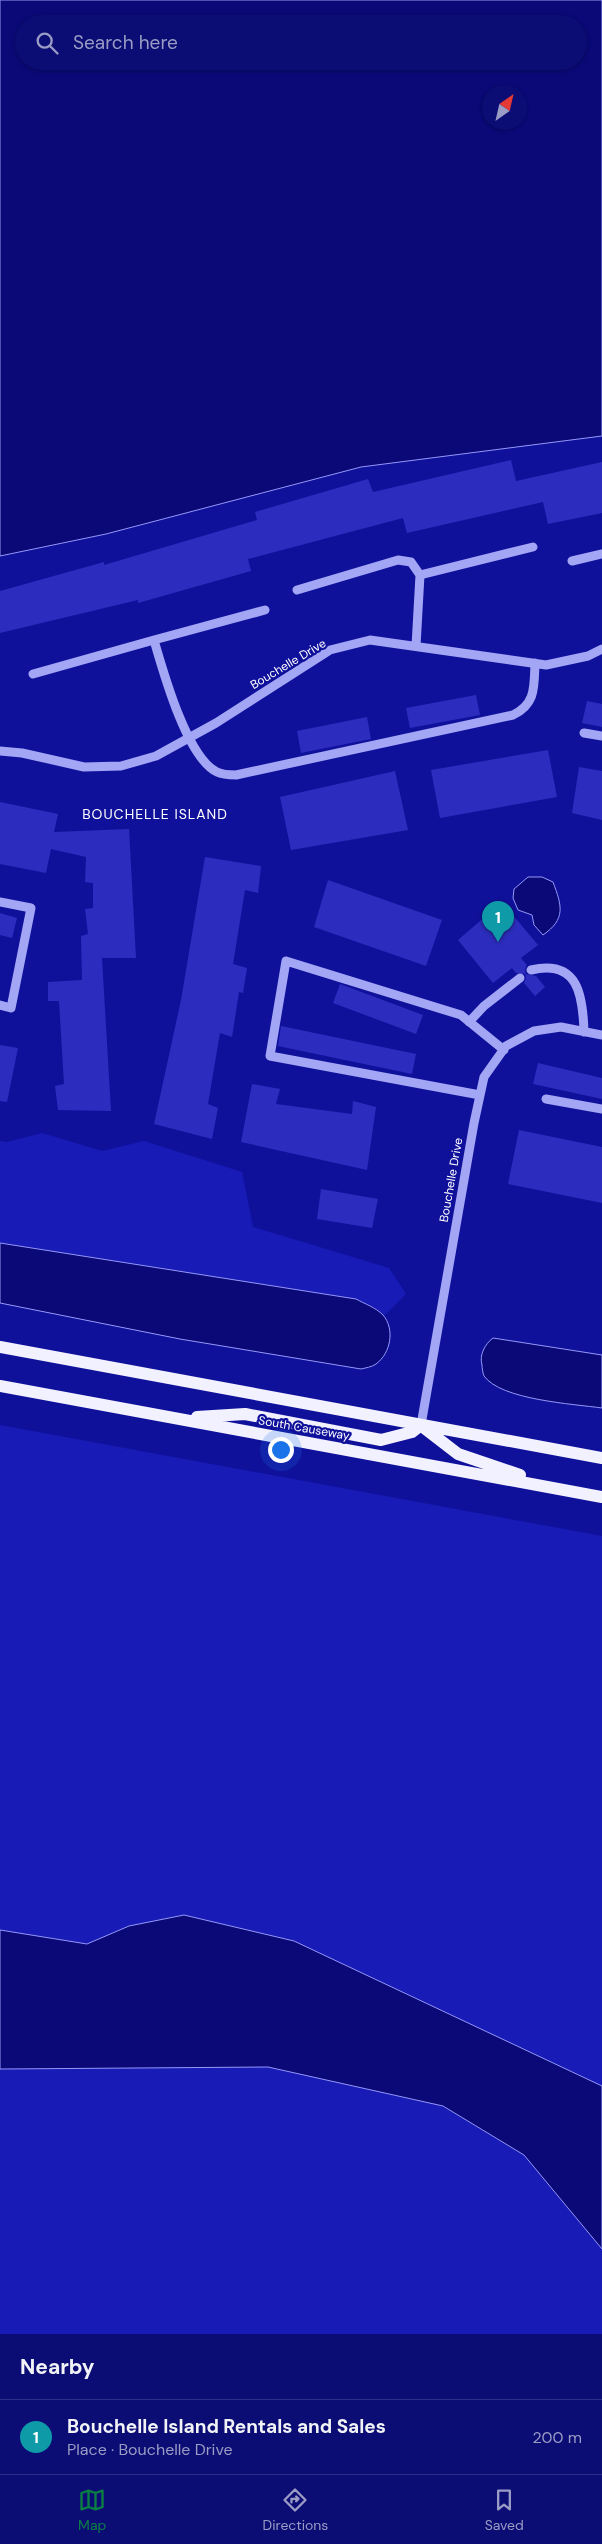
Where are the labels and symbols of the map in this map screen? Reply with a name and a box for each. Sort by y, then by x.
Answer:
north arrow [482,85,527,130]
street label: Bouchelle Drive [247,635,329,693]
district label: BOUCHELLE ISLAND [82,805,228,823]
pin: 1 [482,901,514,942]
street label: Bouchelle Drive [436,1136,466,1224]
street label: South Causeway [257,1412,351,1444]
your location [268,1437,294,1463]

